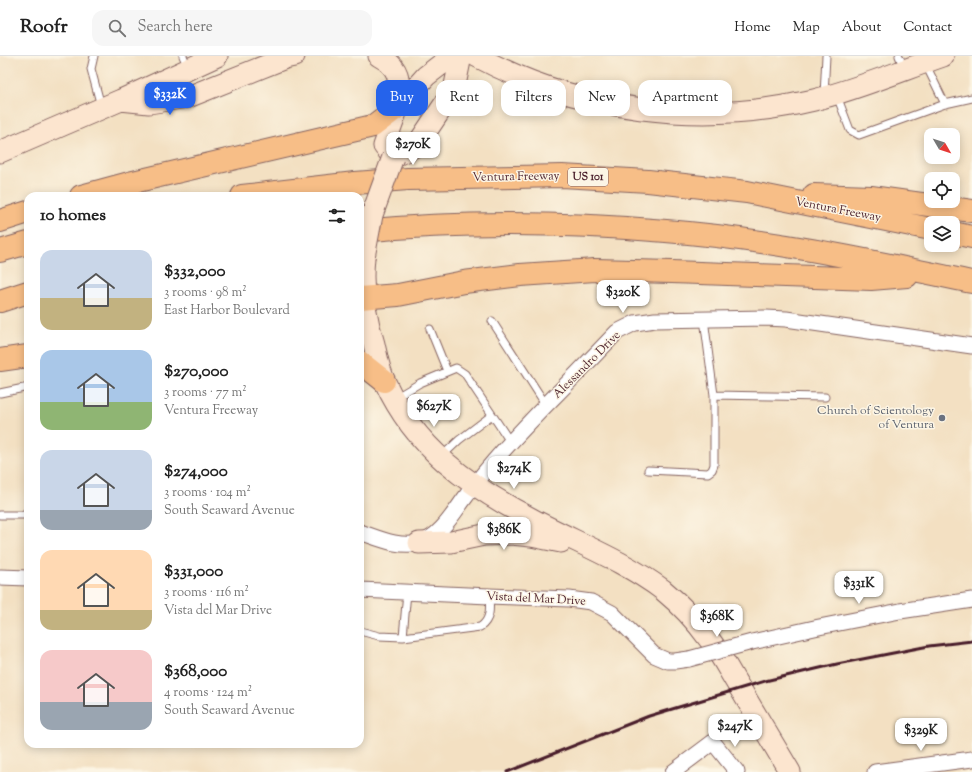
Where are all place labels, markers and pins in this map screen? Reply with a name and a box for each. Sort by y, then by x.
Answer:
pin: $332K [142,82,198,116]
pin: $270K [385,132,441,166]
pin: $320K [595,280,651,314]
pin: $627K [406,394,462,428]
place label: Church of Scientology of Ventura [817,402,934,434]
marker: Church of Scientology of Ventura [937,413,947,423]
pin: $274K [486,456,542,490]
pin: $386K [476,517,532,551]
pin: $331K [831,571,887,605]
pin: $368K [689,604,745,638]
pin: $247K [707,714,763,748]
pin: $329K [893,718,949,752]

